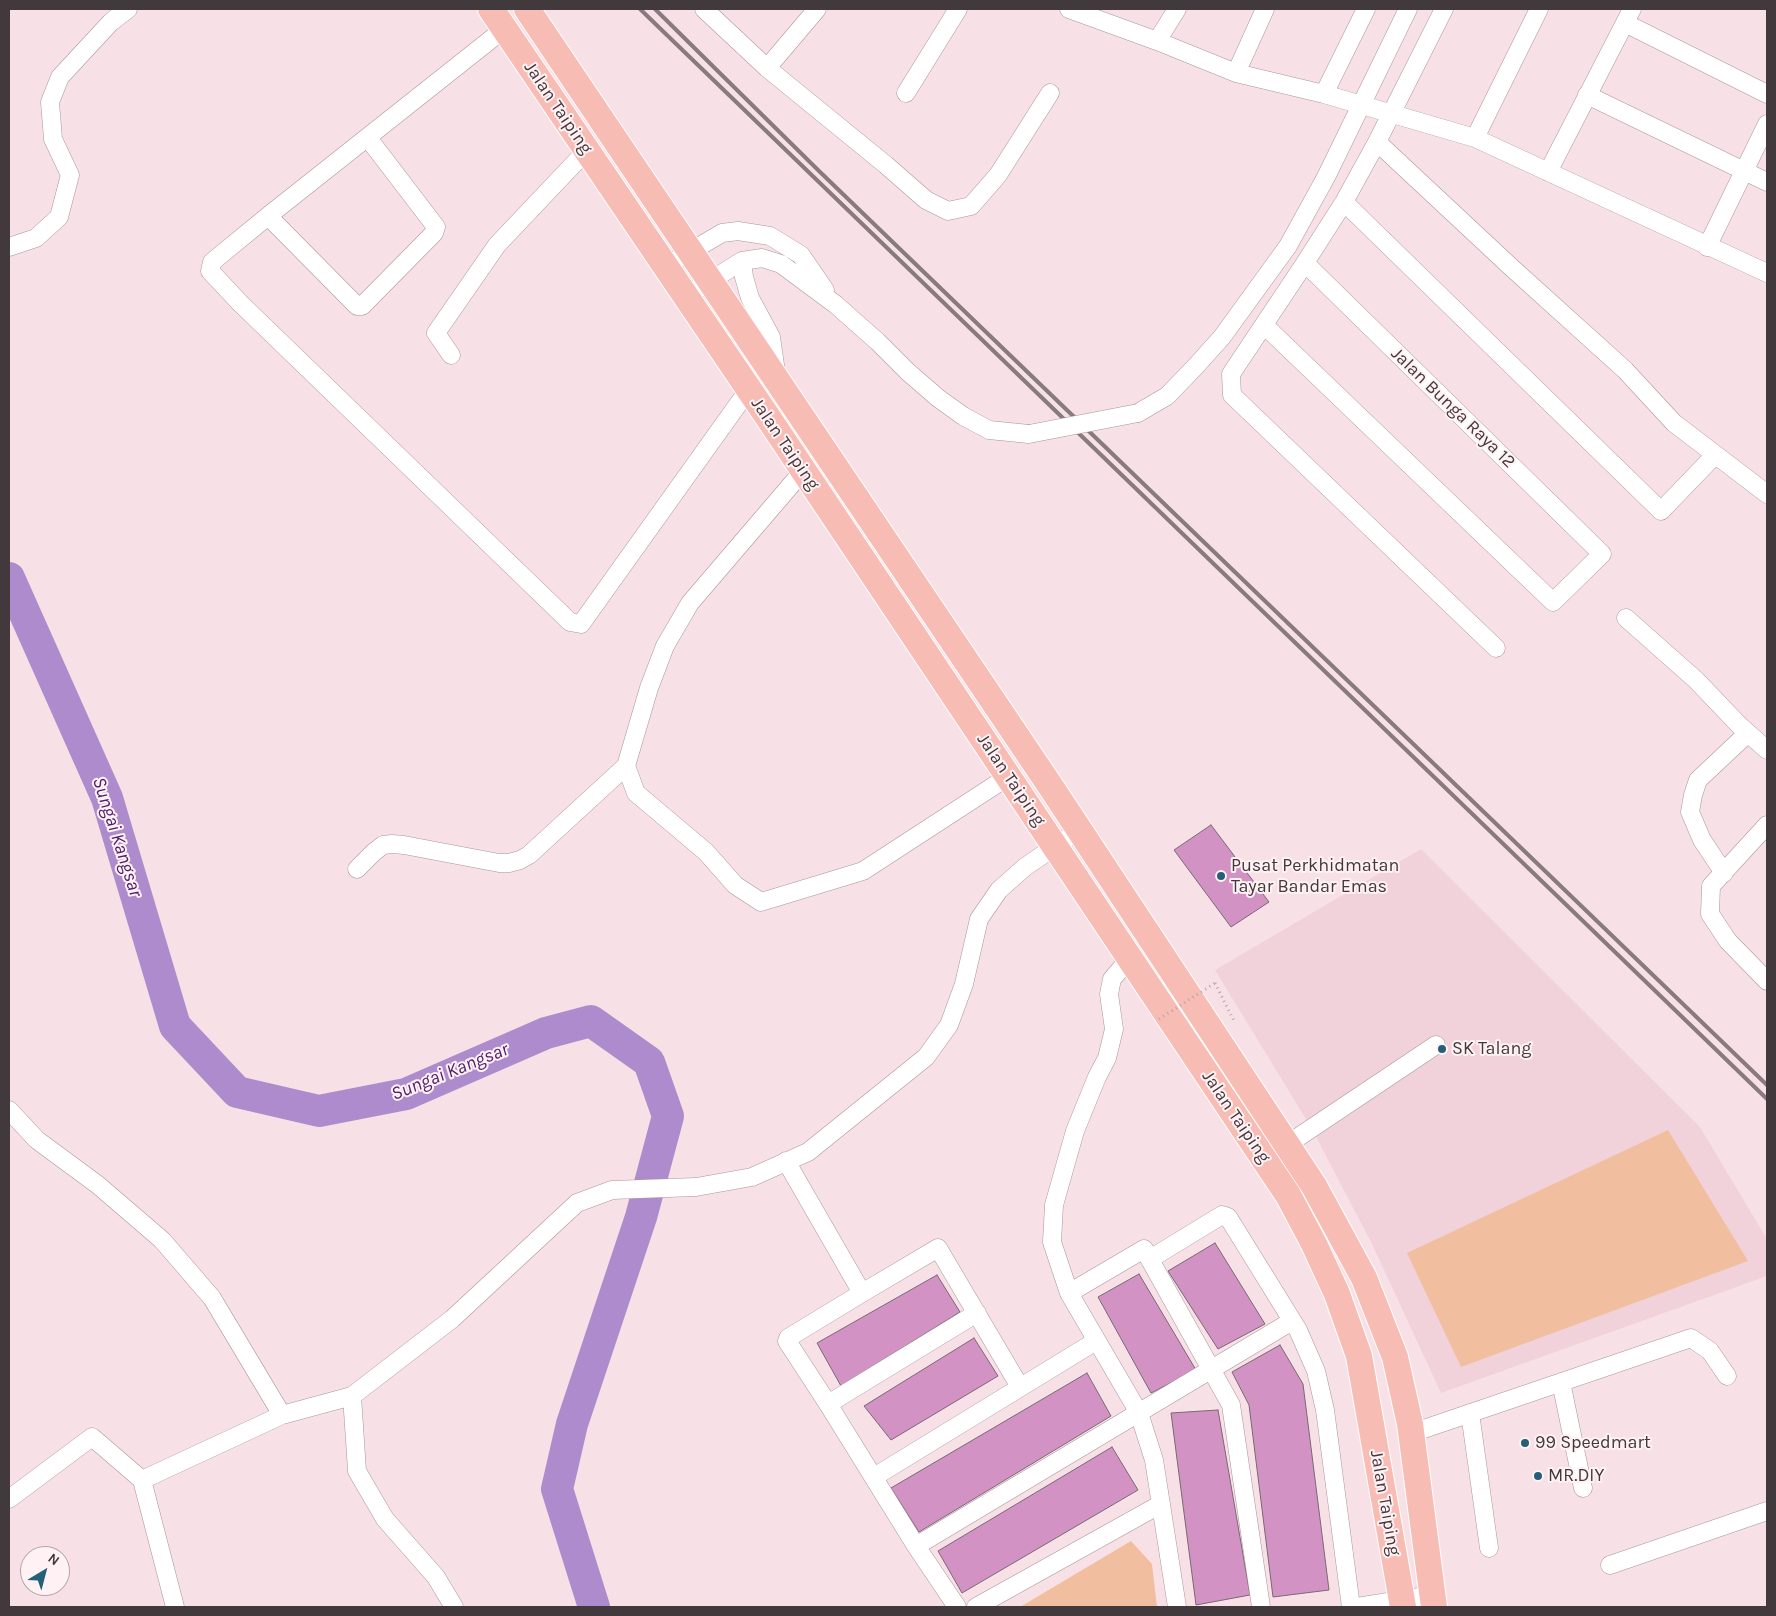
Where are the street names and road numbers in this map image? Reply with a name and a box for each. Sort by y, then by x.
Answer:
street label: Jalan Taiping [519,58,597,158]
street label: Jalan Bunga Raya 12 [1386,343,1520,473]
street label: Jalan Taiping [746,394,824,494]
street label: Jalan Taiping [972,730,1050,830]
street label: Jalan Taiping [1197,1067,1275,1167]
street label: Jalan Taiping [1365,1448,1405,1558]

